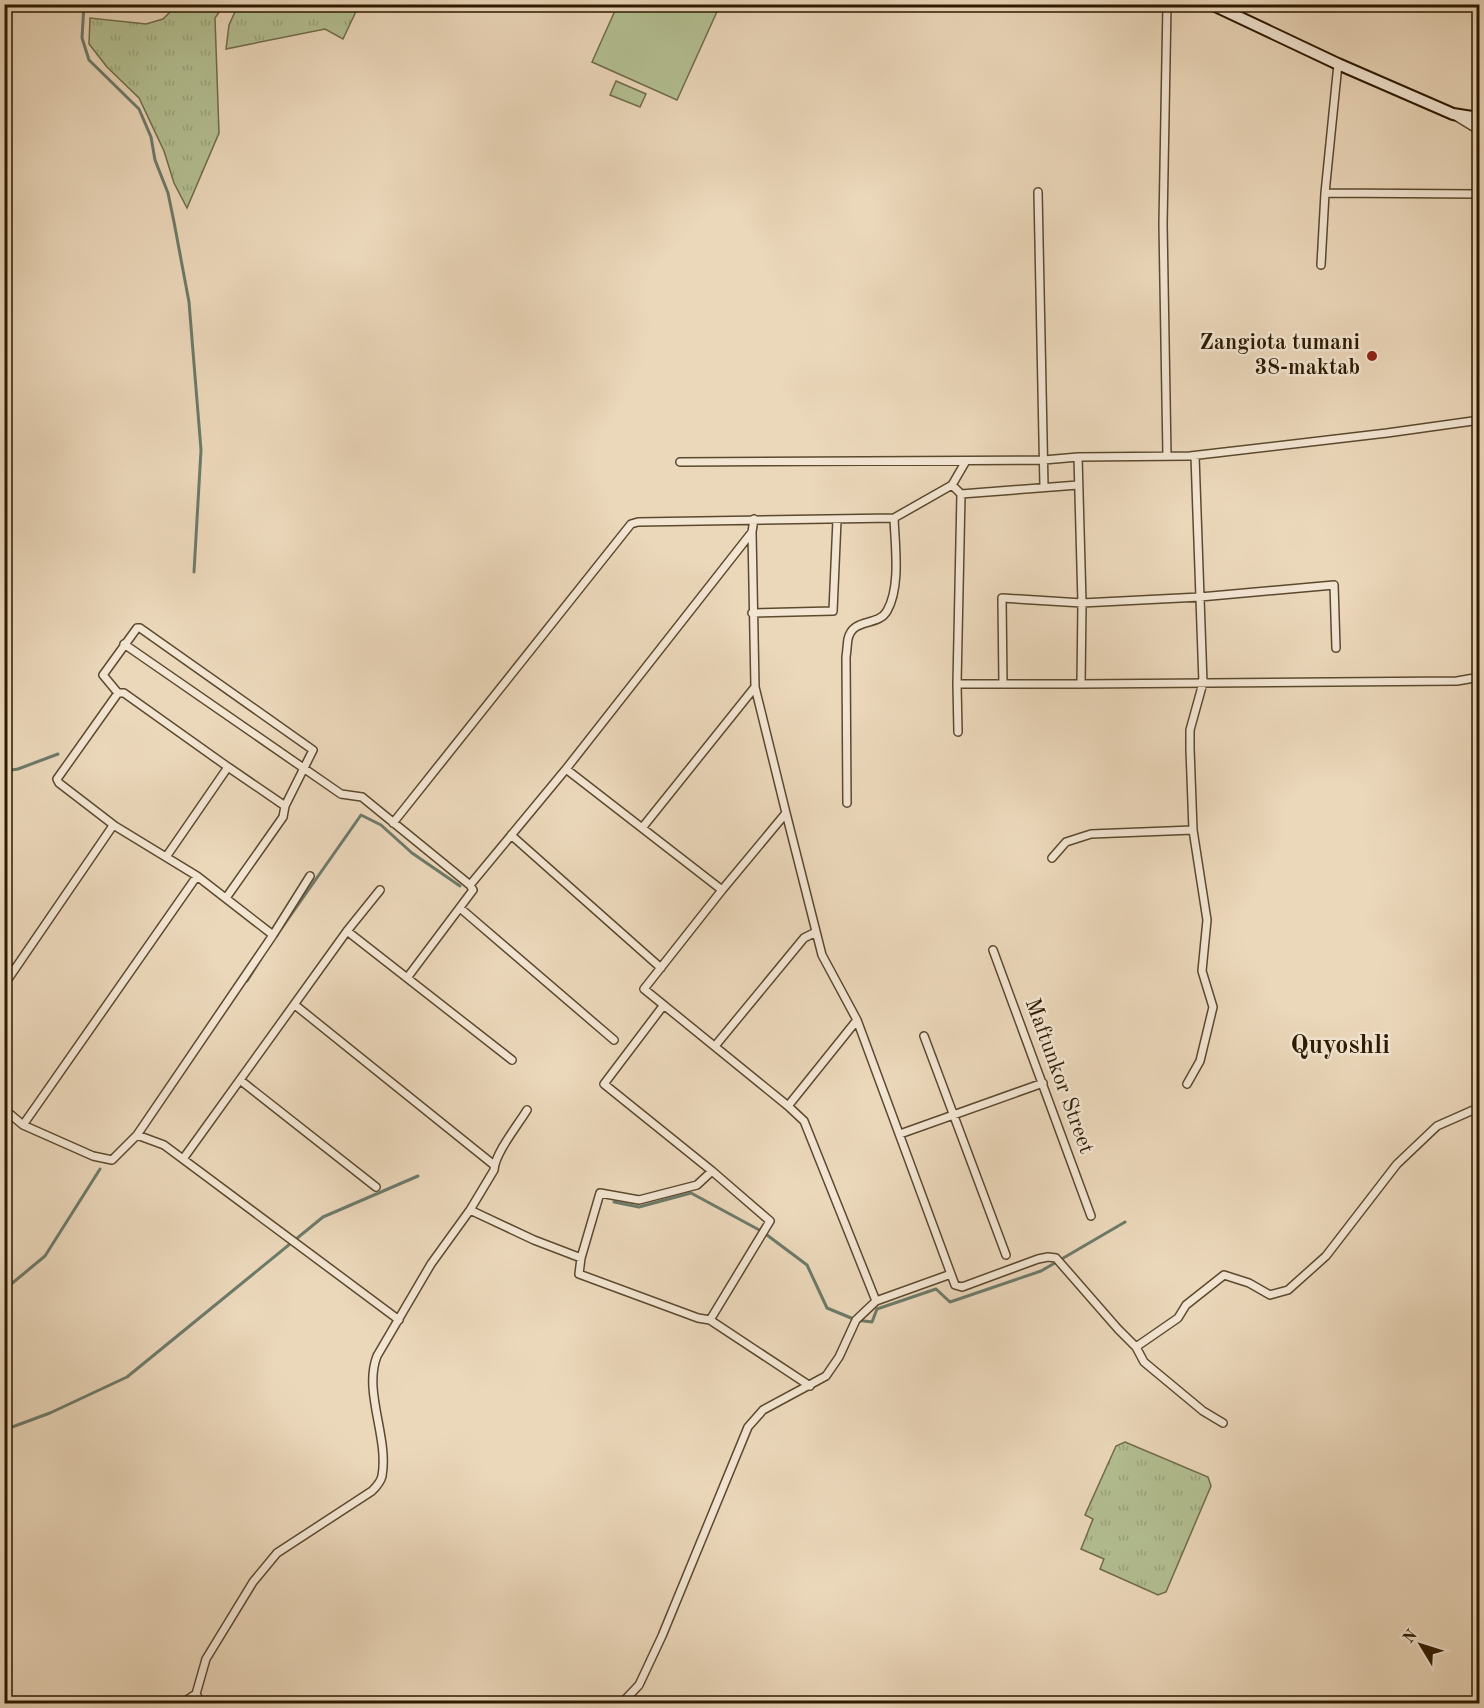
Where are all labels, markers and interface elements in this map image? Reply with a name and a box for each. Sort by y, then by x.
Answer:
place label: Zangiota tumani 38-maktab [1199,332,1360,379]
marker: Zangiota tumani 38-maktab [1365,349,1379,363]
street label: Maftunkor Street [1021,995,1097,1157]
district label: Quyoshli [1290,1033,1390,1059]
north arrow [1391,1615,1451,1675]
text: N [1401,1627,1421,1647]

